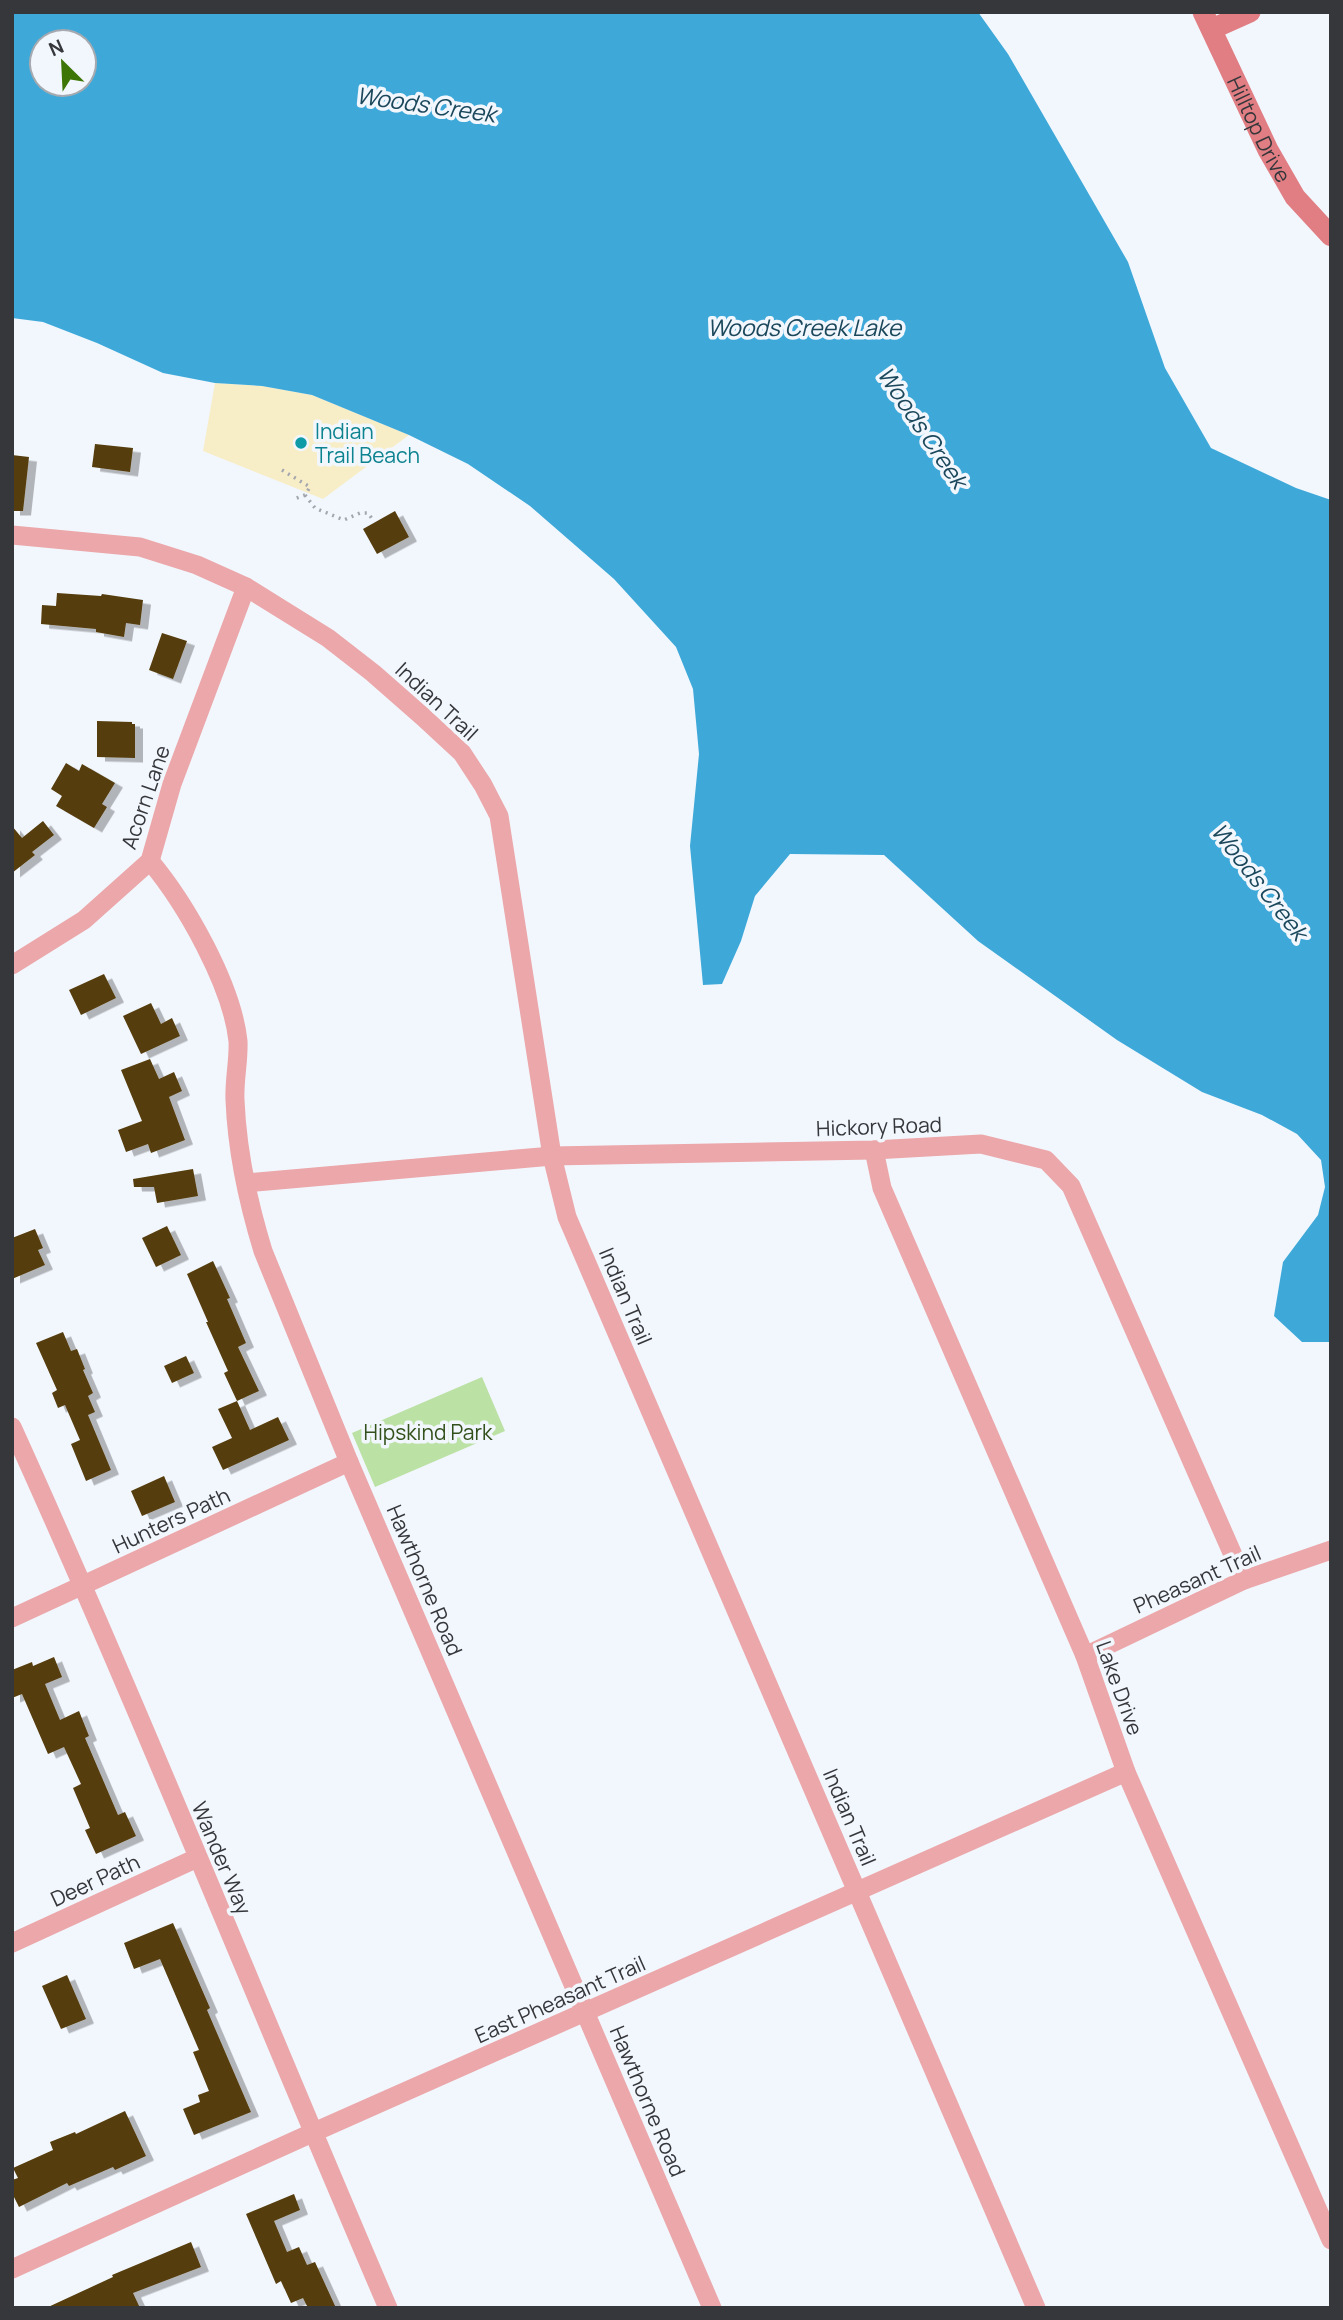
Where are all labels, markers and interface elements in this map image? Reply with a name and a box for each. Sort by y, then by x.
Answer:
north arrow [28,28,98,98]
text: N [45,33,68,62]
street label: Hilltop Drive [1221,71,1298,187]
water label: Woods Creek [354,78,501,130]
water label: Woods Creek Lake [707,311,903,343]
water label: Woods Creek [870,360,978,497]
place label: Indian Trail Beach [315,417,420,469]
marker: Indian Trail Beach [293,435,309,451]
street label: Indian Trail [390,656,484,746]
street label: Acorn Lane [114,741,176,853]
water label: Woods Creek [1204,816,1318,949]
street label: Hickory Road [816,1110,942,1142]
street label: Indian Trail [593,1243,659,1349]
park label: Hipskind Park [364,1418,493,1446]
street label: Hunters Path [108,1481,234,1559]
street label: Hawthorne Road [381,1500,469,1660]
street label: Pheasant Trail [1129,1538,1265,1620]
street label: Lake Drive [1090,1637,1150,1739]
street label: Indian Trail [817,1764,883,1870]
street label: Wander Way [186,1797,258,1919]
street label: Deer Path [46,1847,144,1913]
street label: East Pheasant Trail [470,1949,650,2049]
street label: Hawthorne Road [604,2021,692,2181]

